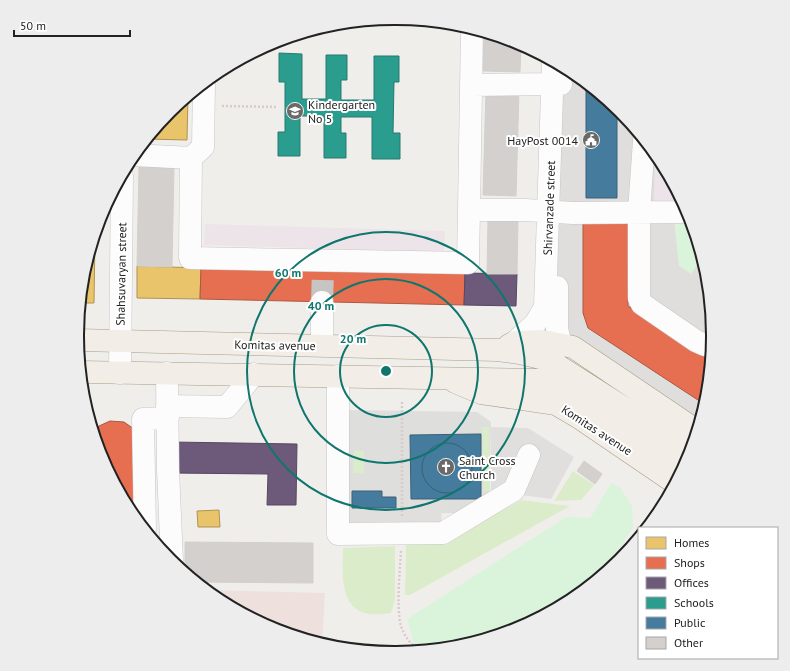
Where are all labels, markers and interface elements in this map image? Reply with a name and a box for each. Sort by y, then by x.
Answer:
scale bar [14,12,130,38]
text: 50 m [20,18,46,33]
place label: Kindergarten No 5 [308,97,375,126]
school or university icon: Kindergarten No 5 [285,101,305,121]
public building icon: HayPost 0014 [581,130,601,150]
place label: HayPost 0014 [507,133,578,148]
street label: Shirvanzade street [540,160,558,256]
street label: Shahsuvaryan street [113,222,129,326]
text: 60 m [275,265,301,280]
text: 40 m [308,298,334,313]
text: 20 m [340,331,366,346]
street label: Komitas avenue [234,337,316,353]
centre of rings [379,364,393,378]
street label: Komitas avenue [559,402,635,458]
place label: Saint Cross Church [459,453,516,482]
church icon: Saint Cross Church [436,457,456,477]
legend [638,527,778,659]
text: Homes [674,535,709,550]
text: Shops [674,555,705,570]
text: Offices [674,575,709,590]
text: Schools [674,595,714,610]
text: Public [674,615,706,630]
text: Other [674,635,703,650]

